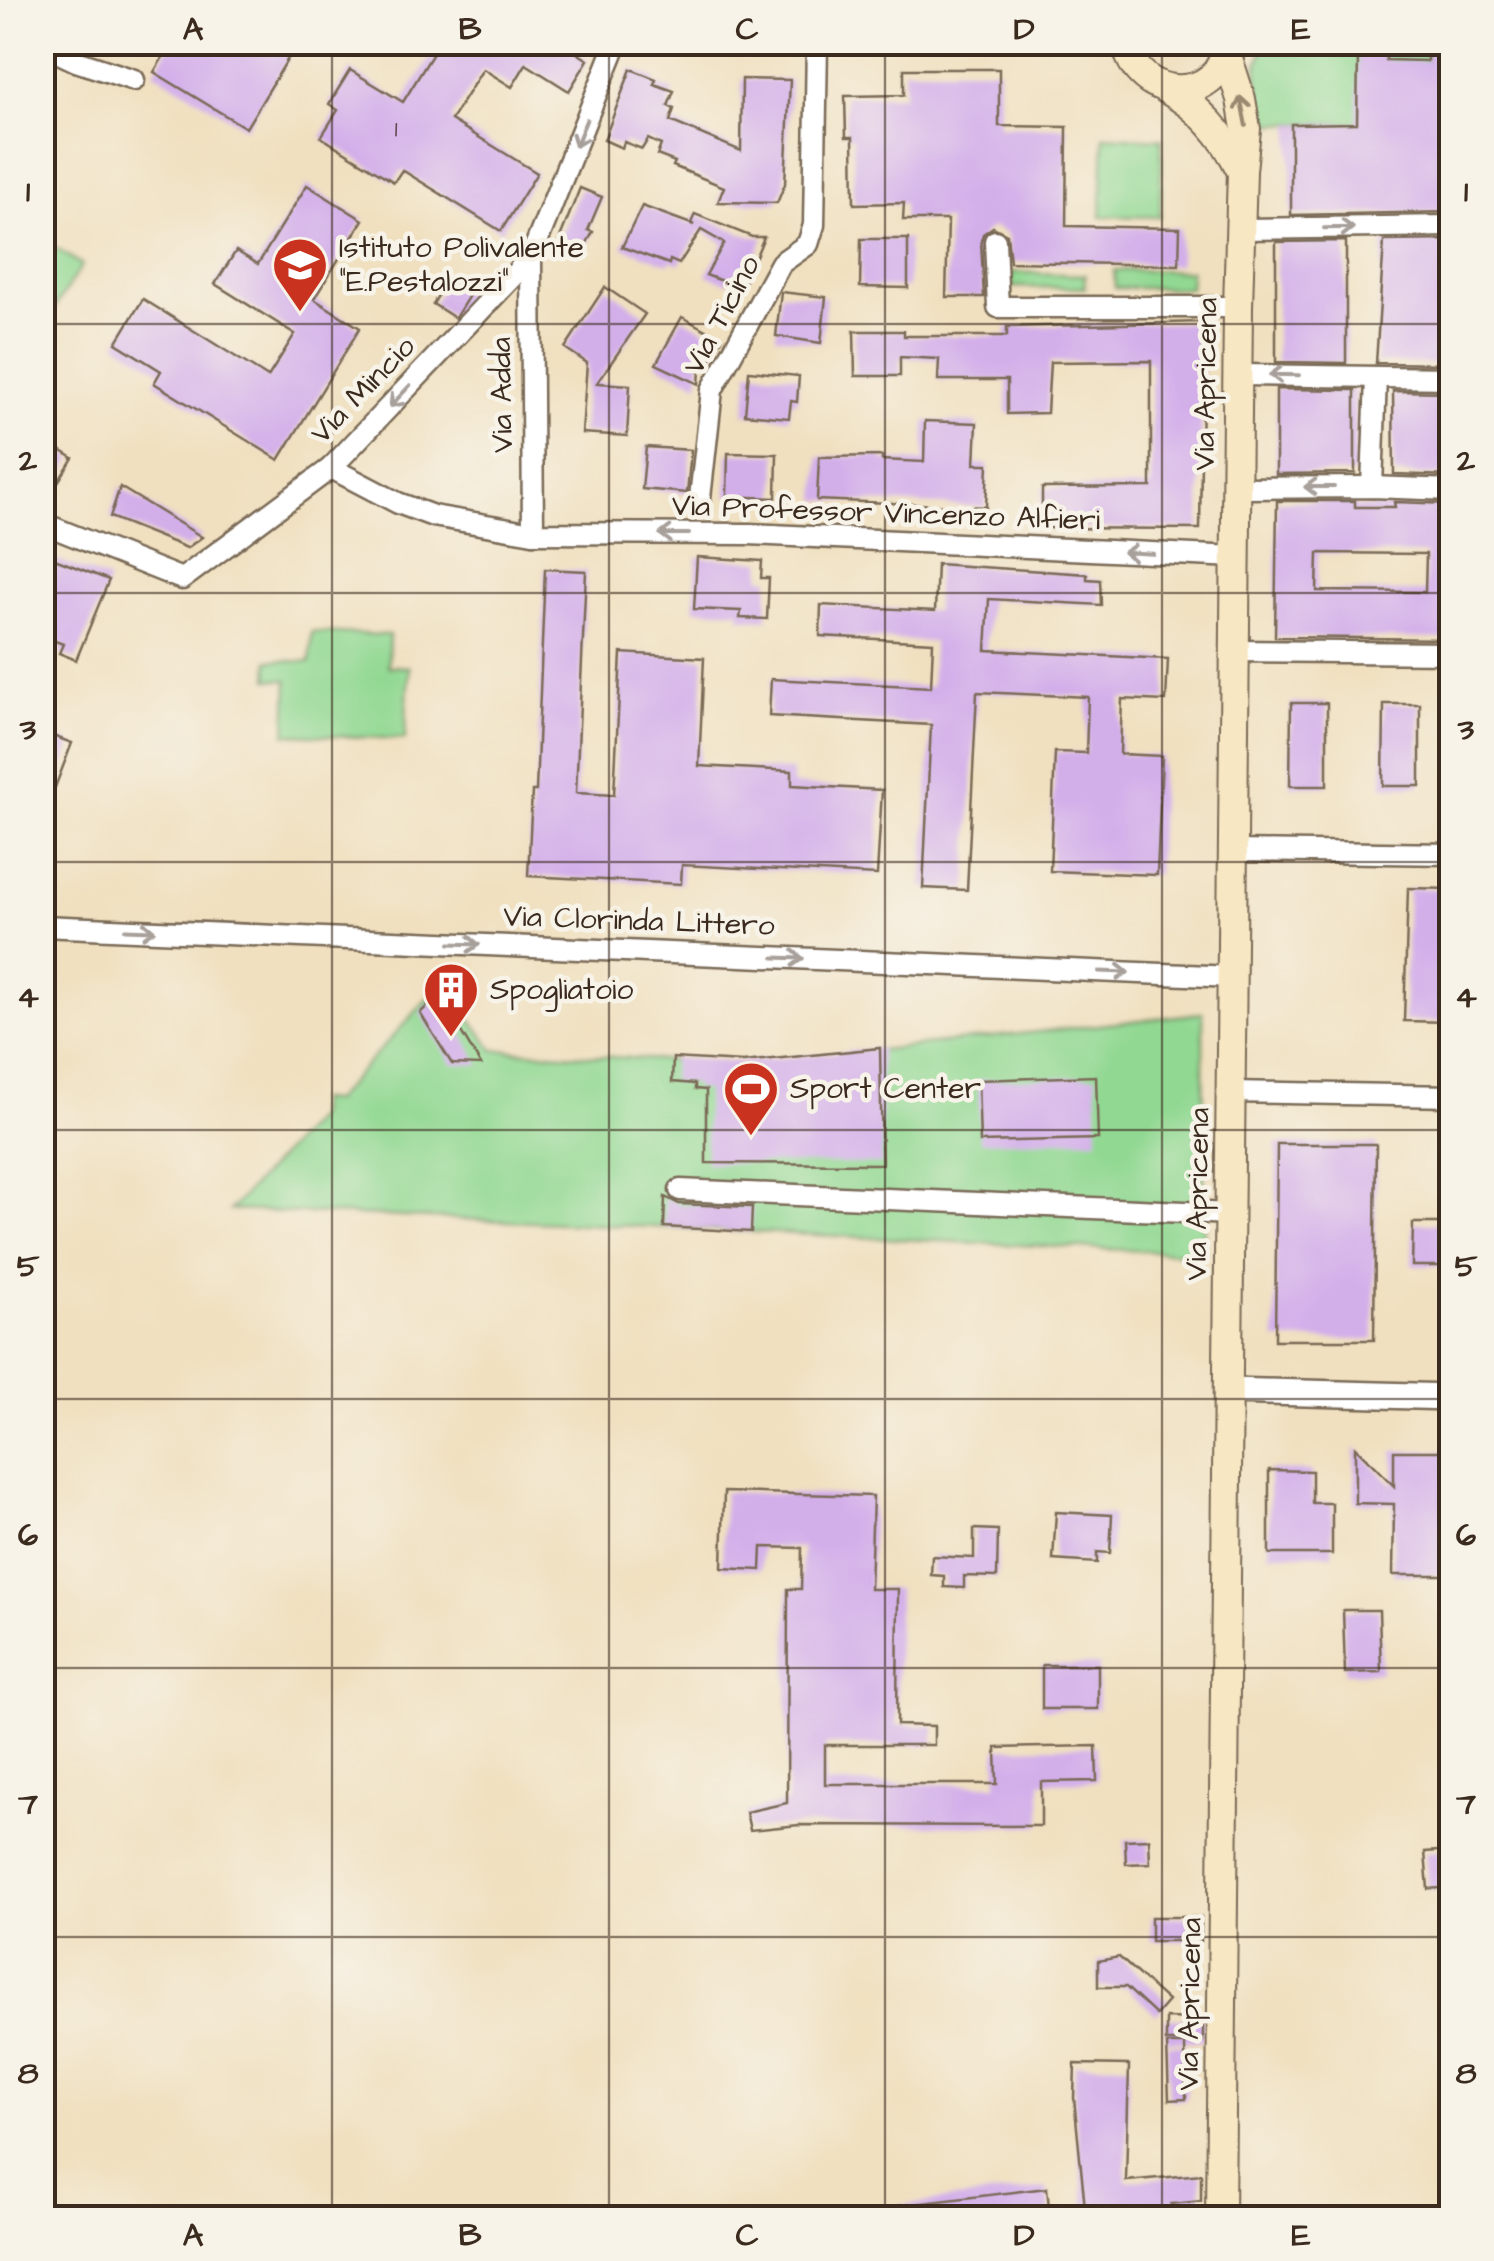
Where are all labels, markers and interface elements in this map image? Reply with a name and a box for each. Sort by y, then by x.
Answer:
text: A [183,7,204,52]
text: B [459,7,482,52]
text: C [736,7,759,52]
text: D [1014,7,1035,52]
text: E [1292,7,1311,52]
one-way arrow [1233,95,1252,128]
house number: 1 [394,112,398,147]
one-way arrow [571,117,589,148]
text: 1 [26,169,30,214]
text: 1 [1464,169,1468,214]
one-way arrow [1322,218,1354,237]
place label: Istituto Polivalente "E.Pestalozzi" [339,227,584,303]
school or university icon: Istituto Polivalente "E.Pestalozzi" [270,235,330,314]
street label: Via Ticino [673,248,771,382]
street label: Via Apricena [1183,297,1229,471]
street label: Via Mincio [301,327,425,453]
street label: Via Adda [480,337,524,453]
one-way arrow [1269,366,1301,385]
one-way arrow [389,383,412,408]
text: 2 [18,438,38,483]
text: 2 [1456,438,1476,483]
one-way arrow [1304,478,1336,496]
street label: Via Professor Vincenzo Alfieri [671,485,1101,541]
one-way arrow [658,524,690,544]
one-way arrow [1123,543,1155,562]
text: 3 [19,707,37,752]
text: 3 [1457,707,1475,752]
street label: Via Clorinda Littero [503,895,775,947]
one-way arrow [123,921,155,940]
one-way arrow [448,935,480,954]
one-way arrow [773,949,805,968]
building icon: Spogliatoio [421,960,481,1039]
one-way arrow [1097,963,1130,982]
place label: Spogliatoio [490,969,633,1012]
text: 4 [17,975,39,1020]
text: 4 [1455,975,1477,1020]
sports icon: Sport Center [721,1059,781,1138]
place label: Sport Center [790,1068,981,1110]
street label: Via Apricena [1175,1107,1221,1281]
text: 5 [17,1244,40,1289]
text: 5 [1455,1244,1478,1289]
text: 6 [18,1513,38,1558]
text: 6 [1456,1513,1476,1558]
text: 7 [17,1782,38,1827]
text: 7 [1455,1782,1476,1827]
street label: Via Apricena [1167,1917,1213,2091]
text: 8 [18,2051,39,2096]
text: 8 [1456,2051,1477,2096]
text: A [183,2213,204,2258]
text: B [459,2213,482,2258]
text: C [736,2213,759,2258]
text: D [1014,2213,1035,2258]
text: E [1292,2213,1311,2258]

